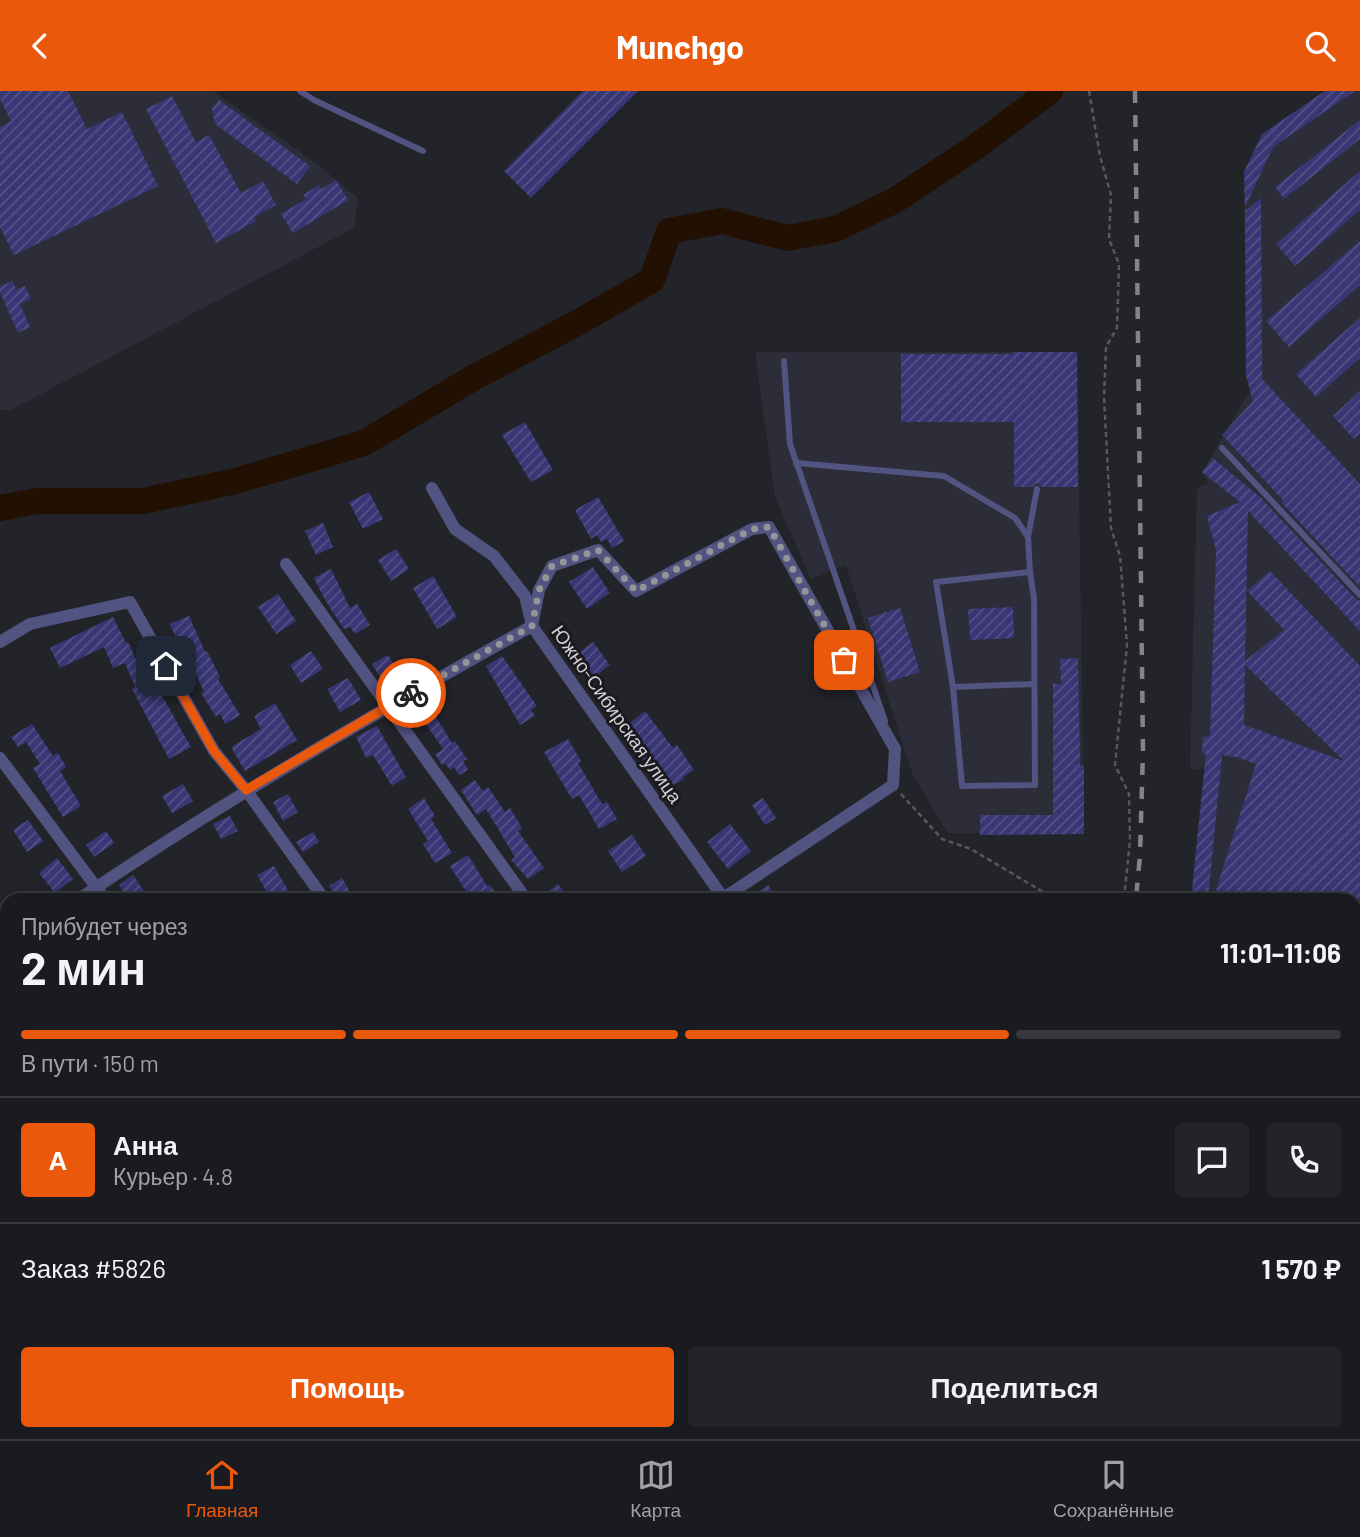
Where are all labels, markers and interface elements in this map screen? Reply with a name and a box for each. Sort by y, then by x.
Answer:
icon: back [21,27,59,65]
text: Munchgo [616,27,744,65]
icon: search [1301,27,1339,65]
street label: Южно-Сибирская улица [547,620,688,807]
pin [814,630,874,690]
pin [136,636,196,696]
icon: bag [825,641,863,679]
icon: home [147,647,185,685]
courier [376,658,446,728]
icon: bike [392,674,430,712]
text: Прибудет через [21,912,188,940]
text: 11:01–11:06 [1220,937,1341,968]
text: 2 мин [21,939,146,994]
text: В пути · 150 m [21,1049,159,1077]
button: chat [1175,1123,1249,1197]
button: phone [1267,1123,1341,1197]
text: Анна [113,1129,178,1160]
text: А [49,1144,67,1175]
text: Курьер · 4.8 [113,1162,233,1190]
text: Заказ #5826 [21,1252,166,1283]
text: 1 570 ₽ [1261,1253,1341,1284]
button: Помощь [21,1347,674,1427]
button: Поделиться [688,1347,1341,1427]
tab: Главная [186,1456,258,1522]
tab: Карта [630,1456,681,1522]
tab: Сохранённые [1053,1456,1174,1522]

